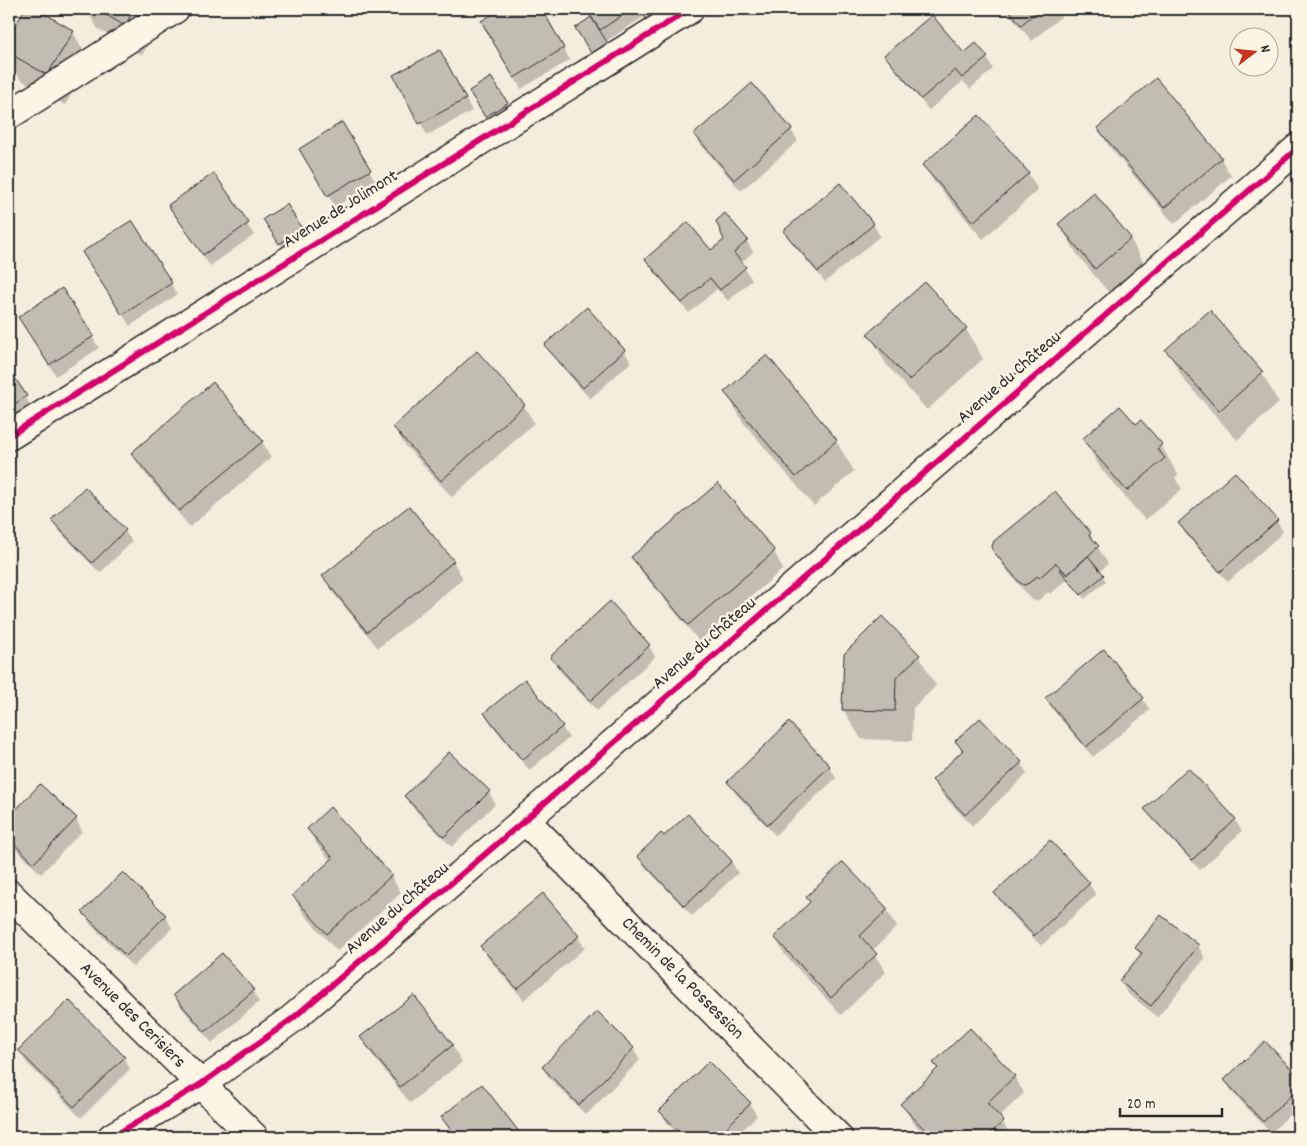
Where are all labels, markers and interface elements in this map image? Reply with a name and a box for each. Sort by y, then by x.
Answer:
north arrow [1230,28,1280,78]
text: N [1254,43,1275,55]
street label: Avenue de Jolimont [279,164,404,255]
street label: Avenue du Château [953,326,1067,430]
street label: Avenue du Château [648,592,762,696]
street label: Avenue du Château [341,857,455,961]
street label: Chemin de la Possession [615,912,749,1046]
street label: Avenue des Cerisiers [73,957,191,1075]
scale bar [1120,1086,1222,1118]
text: 20 m [1127,1094,1155,1116]

